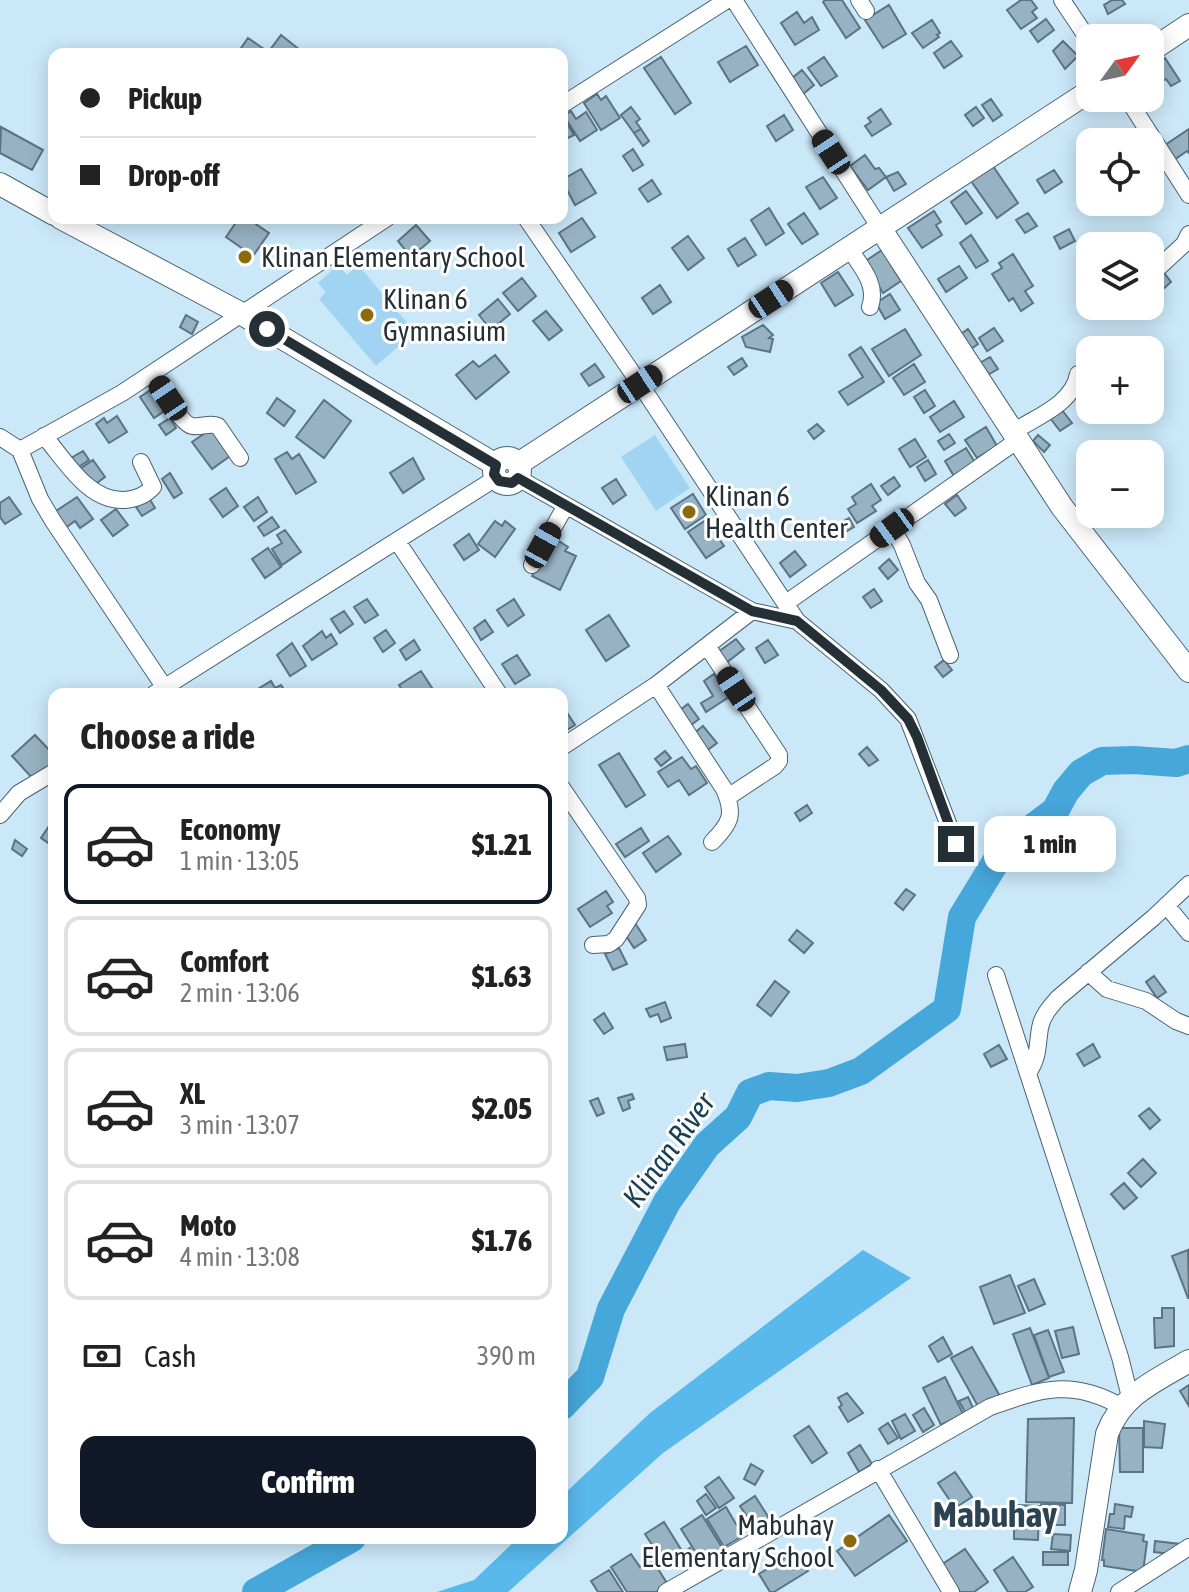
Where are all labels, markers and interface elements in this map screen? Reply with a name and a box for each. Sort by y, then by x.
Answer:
north arrow [1076,24,1164,112]
map controls [1076,24,1164,528]
text: Pickup [128,81,202,115]
car [808,125,854,179]
button: locate [1076,128,1164,216]
text: Drop-off [128,158,220,192]
button: layers [1076,232,1164,320]
place label: Klinan Elementary School [261,241,526,273]
marker: Klinan Elementary School [236,248,254,266]
car [744,276,798,322]
place label: Klinan 6 Gymnasium [383,283,506,347]
marker: Klinan 6 Gymnasium [358,306,376,324]
route start [249,311,285,347]
button: + [1076,336,1164,424]
car [613,361,667,407]
car [145,371,191,425]
button: − [1076,440,1164,528]
place label: Klinan 6 Health Center [705,480,848,544]
marker: Klinan 6 Health Center [680,503,698,521]
car [866,504,918,552]
car [521,518,565,572]
car [713,662,759,716]
text: Choose a ride [80,715,255,757]
icon: car [84,808,156,880]
text: Economy [180,812,281,846]
callout: 1 min [984,816,1116,872]
route end [938,826,974,862]
text: $1.21 [472,827,532,861]
text: 1 min [1023,829,1077,859]
text: 1 min · 13:05 [180,846,300,876]
icon: car [84,940,156,1012]
text: Comfort [180,944,269,978]
text: $1.63 [472,959,532,993]
text: 2 min · 13:06 [180,978,300,1008]
icon: car [84,1072,156,1144]
text: XL [180,1076,205,1110]
water label: Klinan River [615,1085,722,1213]
text: $2.05 [472,1091,532,1125]
text: 3 min · 13:07 [180,1110,300,1140]
icon: car [84,1204,156,1276]
text: Moto [180,1208,237,1242]
text: $1.76 [472,1223,532,1257]
text: 4 min · 13:08 [180,1242,300,1272]
icon: cash [80,1334,124,1378]
text: Cash [144,1339,197,1373]
text: 390 m [477,1341,536,1371]
button: Confirm [80,1436,536,1528]
district label: Mabuhay [933,1493,1057,1535]
place label: Mabuhay Elementary School [642,1509,835,1573]
marker: Mabuhay Elementary School [841,1532,859,1550]

